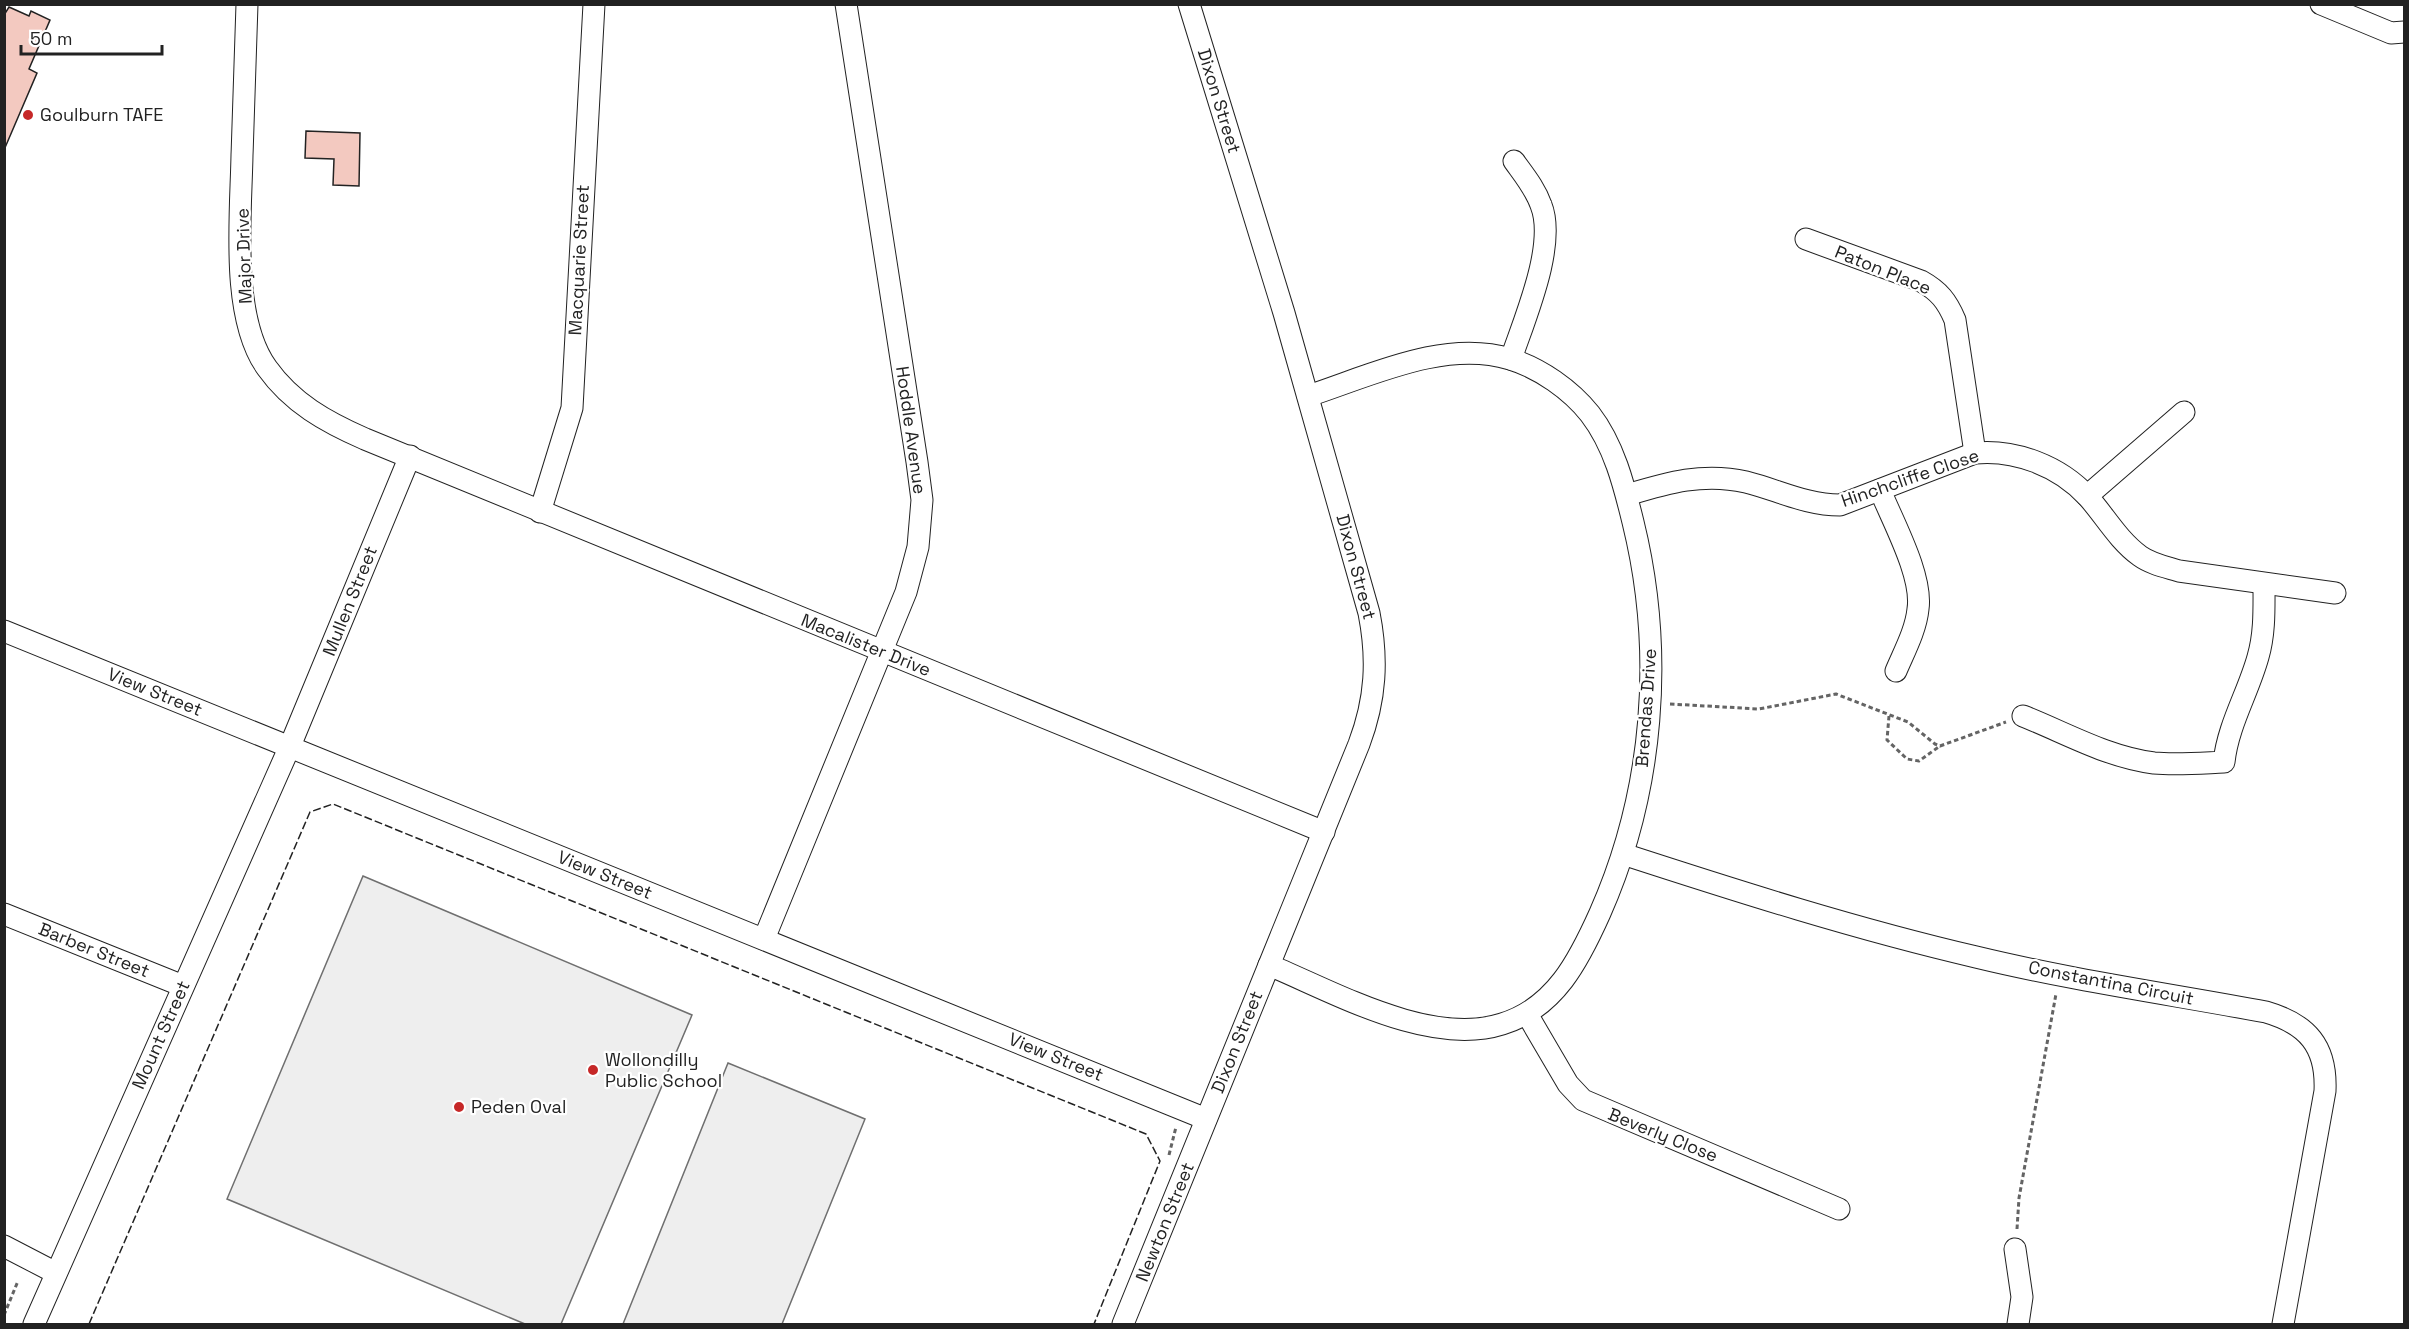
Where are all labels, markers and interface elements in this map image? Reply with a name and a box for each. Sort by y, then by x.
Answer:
scale bar [21,18,162,56]
text: 50 m [30,27,72,50]
street label: Dixon Street [1193,46,1246,156]
place label: Goulburn TAFE [40,103,163,126]
marker: Goulburn TAFE [21,108,35,122]
street label: Macquarie Street [563,184,594,336]
street label: Major Drive [230,208,257,304]
street label: Paton Place [1832,240,1935,299]
street label: Hoddle Avenue [891,364,932,495]
street label: Hinchcliffe Close [1838,443,1982,512]
street label: Dixon Street [1331,512,1382,622]
street label: Mullen Street [317,542,382,659]
street label: Macalister Drive [798,608,934,681]
street label: Brendas Drive [1630,648,1661,768]
street label: View Street [104,662,206,721]
street label: View Street [554,845,656,904]
street label: Barber Street [35,917,153,982]
street label: Constantina Circuit [2026,955,2196,1010]
street label: Mount Street [126,977,195,1093]
street label: Dixon Street [1206,987,1267,1096]
street label: View Street [1005,1027,1107,1086]
place label: Wollondilly Public School [605,1048,722,1092]
marker: Wollondilly Public School [586,1063,600,1077]
place label: Peden Oval [471,1095,566,1118]
marker: Peden Oval [452,1100,466,1114]
street label: Beverly Close [1605,1102,1721,1167]
street label: Newton Street [1130,1159,1199,1285]

